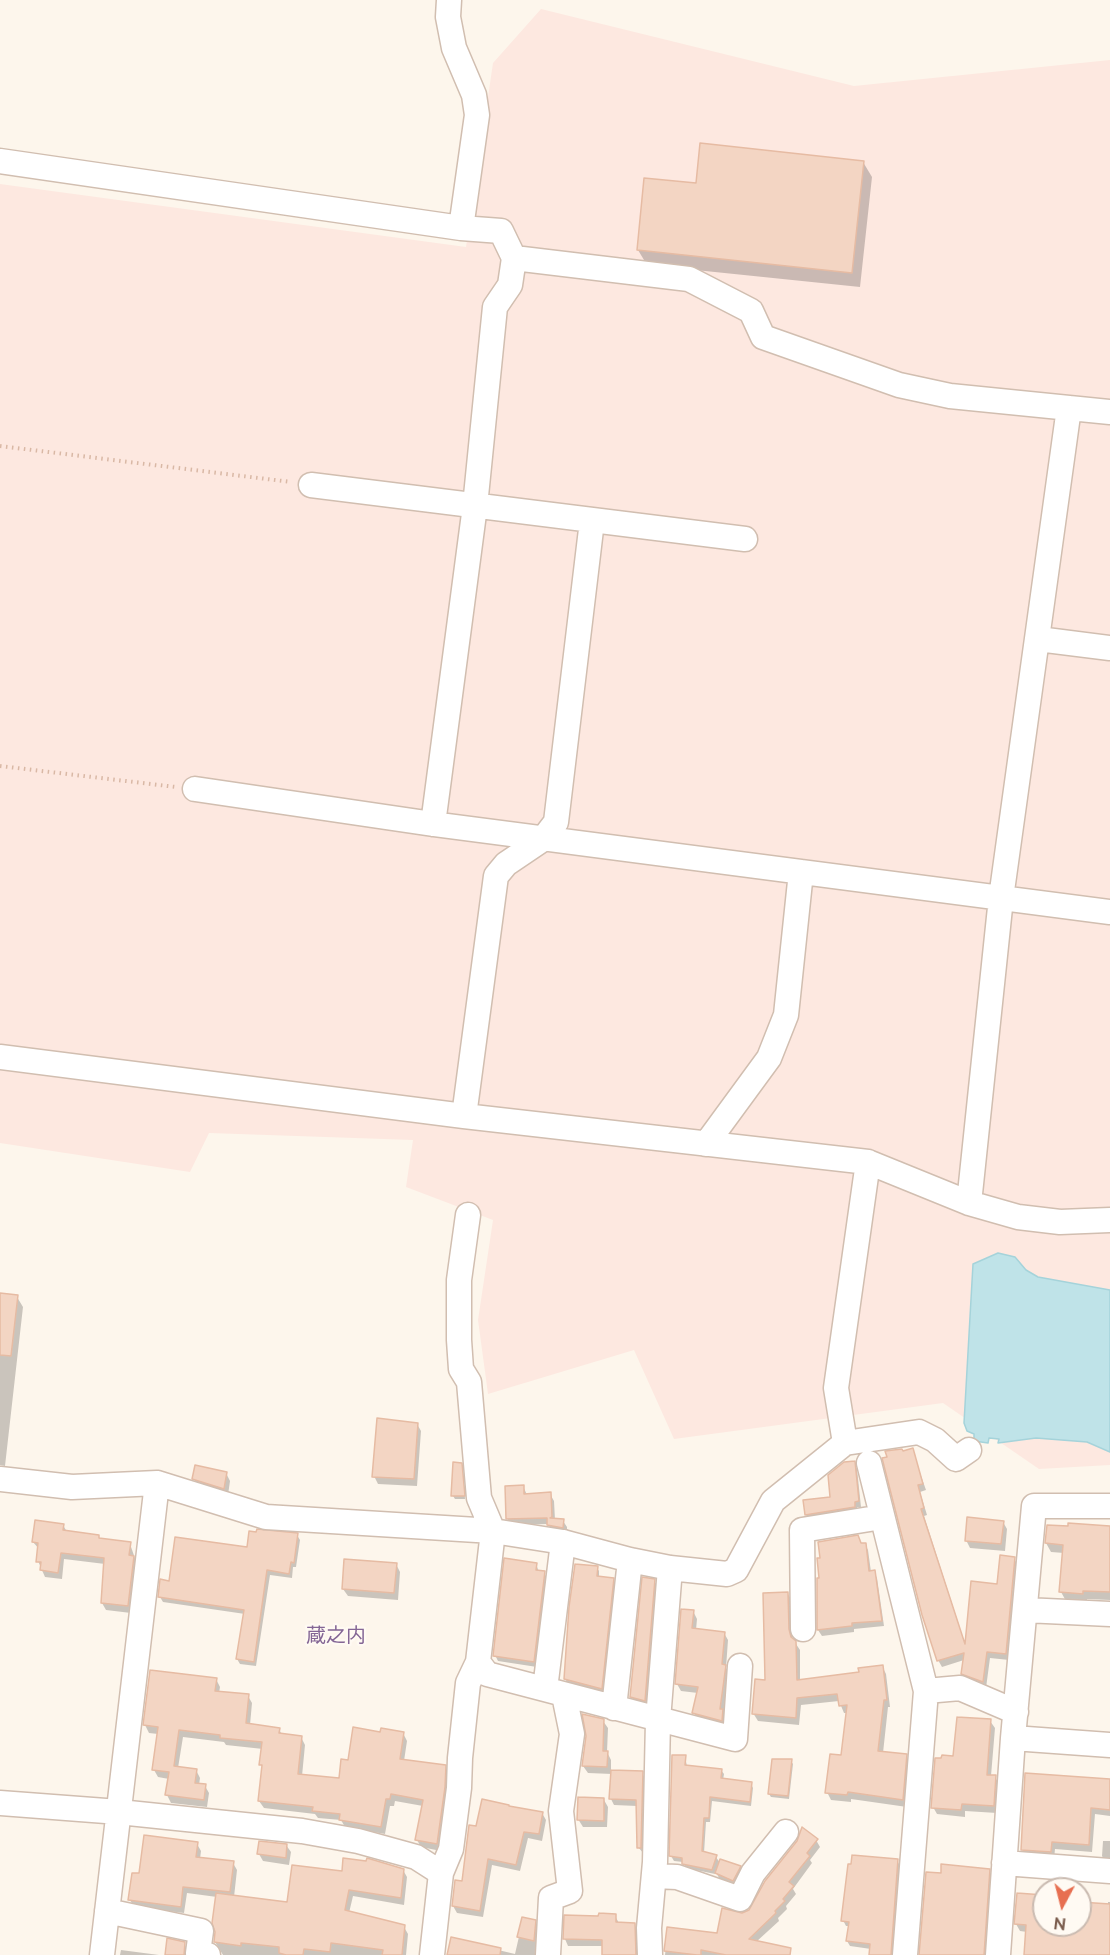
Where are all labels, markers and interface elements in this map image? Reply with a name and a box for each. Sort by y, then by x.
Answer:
district label: 蔵之内 [306,1624,366,1648]
north arrow [1032,1877,1092,1937]
text: N [1053,1913,1067,1934]

